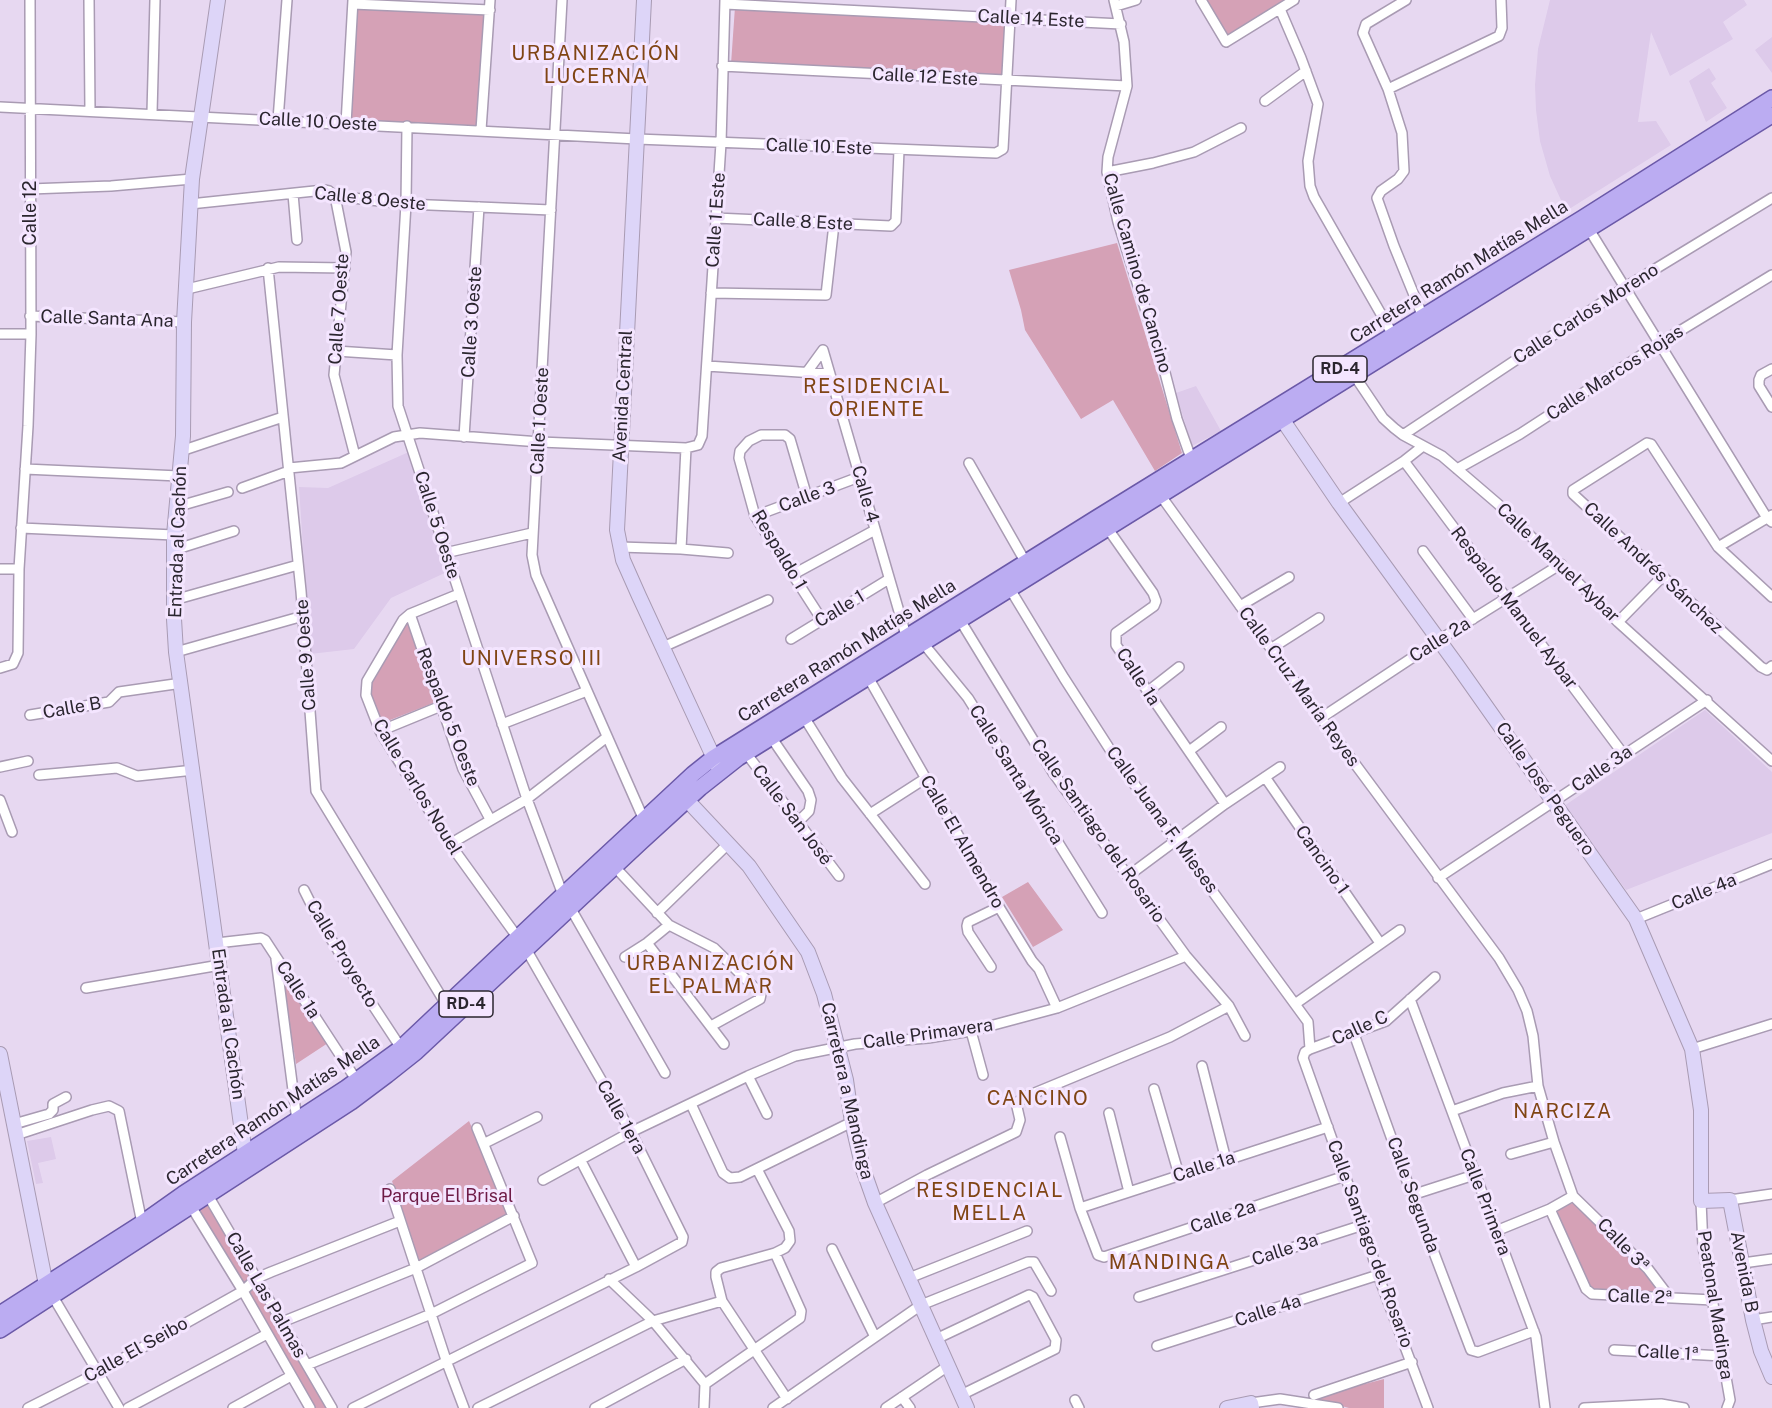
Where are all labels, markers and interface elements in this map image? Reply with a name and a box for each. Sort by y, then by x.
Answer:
street label: Calle 14 Este [977,5,1085,33]
district label: URBANIZACIÓN LUCERNA [511,42,681,89]
street label: Calle 12 Este [871,63,979,91]
street label: Calle 10 Oeste [258,108,378,136]
street label: Calle 10 Este [765,134,873,160]
street label: Calle Camino de Cancino [1098,171,1176,375]
street label: Calle 1 Este [702,172,730,268]
street label: Calle 12 [19,180,41,246]
street label: Calle 8 Oeste [313,182,427,216]
street label: Carretera Ramón Matías Mella [1346,196,1572,348]
street label: Calle 8 Este [753,209,853,235]
street label: Calle 7 Oeste [324,253,354,365]
street label: Calle Carlos Moreno [1509,259,1663,369]
street label: Calle 3 Oeste [457,265,487,379]
street label: Calle Santa Ana [40,306,174,332]
street label: Calle Marcos Rojas [1543,321,1687,425]
street label: Avenida Central [609,329,637,463]
road number: RD-4 [1313,356,1367,382]
street label: Calle 1 Oeste [526,367,554,475]
district label: RESIDENCIAL ORIENTE [803,375,951,422]
street label: Calle 4 [847,463,883,525]
street label: Entrada al Cachón [165,466,191,618]
street label: Calle 5 Oeste [409,468,465,582]
street label: Calle 3 [776,477,838,517]
street label: Calle Andrés Sánchez [1579,498,1727,638]
street label: Calle Manuel Aybar [1492,499,1624,627]
street label: Respaldo 1 [747,506,811,594]
street label: Respaldo Manuel Aybar [1446,523,1582,693]
street label: Carretera Ramón Matías Mella [734,575,960,727]
street label: Calle 1 [811,586,869,632]
street label: Calle 9 Oeste [291,599,321,711]
street label: Calle Cruz María Reyes [1234,603,1364,771]
street label: Calle 2a [1406,613,1474,667]
street label: Calle 1a [1111,644,1165,710]
street label: Respaldo 5 Oeste [412,645,484,789]
district label: UNIVERSO III [461,647,603,671]
street label: Calle B [41,692,103,724]
street label: Calle Santa Mónica [964,701,1068,849]
street label: Calle Carlos Nouel [368,715,466,859]
street label: Calle José Peguero [1491,718,1599,860]
street label: Calle Santiago del Rosario [1026,735,1170,927]
street label: Calle 3a [1568,741,1636,797]
street label: Calle Juana F. Mieses [1102,742,1222,898]
street label: Calle San José [747,761,837,869]
street label: Calle El Almendro [915,772,1009,912]
street label: Cancino 1 [1290,821,1354,899]
street label: Calle 4a [1668,869,1740,915]
street label: Calle Proyecto [301,896,383,1012]
street label: Entrada al Cachón [207,947,249,1101]
district label: URBANIZACIÓN EL PALMAR [626,952,796,999]
street label: Calle 1a [271,957,325,1023]
road number: RD-4 [439,991,493,1017]
street label: Carretera a Mandinga [816,1000,878,1182]
street label: Calle C [1328,1006,1392,1050]
street label: Calle Primavera [862,1014,994,1054]
street label: Carretera Ramón Matías Mella [162,1031,384,1191]
street label: Calle 1era [592,1076,650,1158]
district label: CANCINO [987,1087,1089,1111]
district label: NARCIZA [1513,1100,1613,1124]
street label: Calle Segunda [1382,1134,1444,1256]
street label: Calle Santiago del Rosario [1322,1137,1418,1351]
street label: Calle Primera [1455,1146,1515,1258]
street label: Calle 1a [1170,1147,1238,1187]
district label: RESIDENCIAL MELLA [916,1179,1064,1226]
park label: Parque El Brisal [381,1185,513,1207]
street label: Calle 2a [1187,1196,1259,1238]
street label: Calle 3ª [1592,1214,1654,1276]
street label: Calle Las Palmas [221,1228,311,1362]
street label: Calle 3a [1249,1229,1321,1271]
street label: Peatonal Madinga [1693,1229,1737,1381]
street label: Avenida B [1726,1229,1762,1315]
district label: MANDINGA [1109,1251,1231,1275]
street label: Calle 2ª [1607,1285,1673,1309]
street label: Calle 4a [1232,1290,1304,1332]
street label: Calle El Seibo [80,1313,192,1387]
street label: Calle 1ª [1637,1341,1699,1365]

